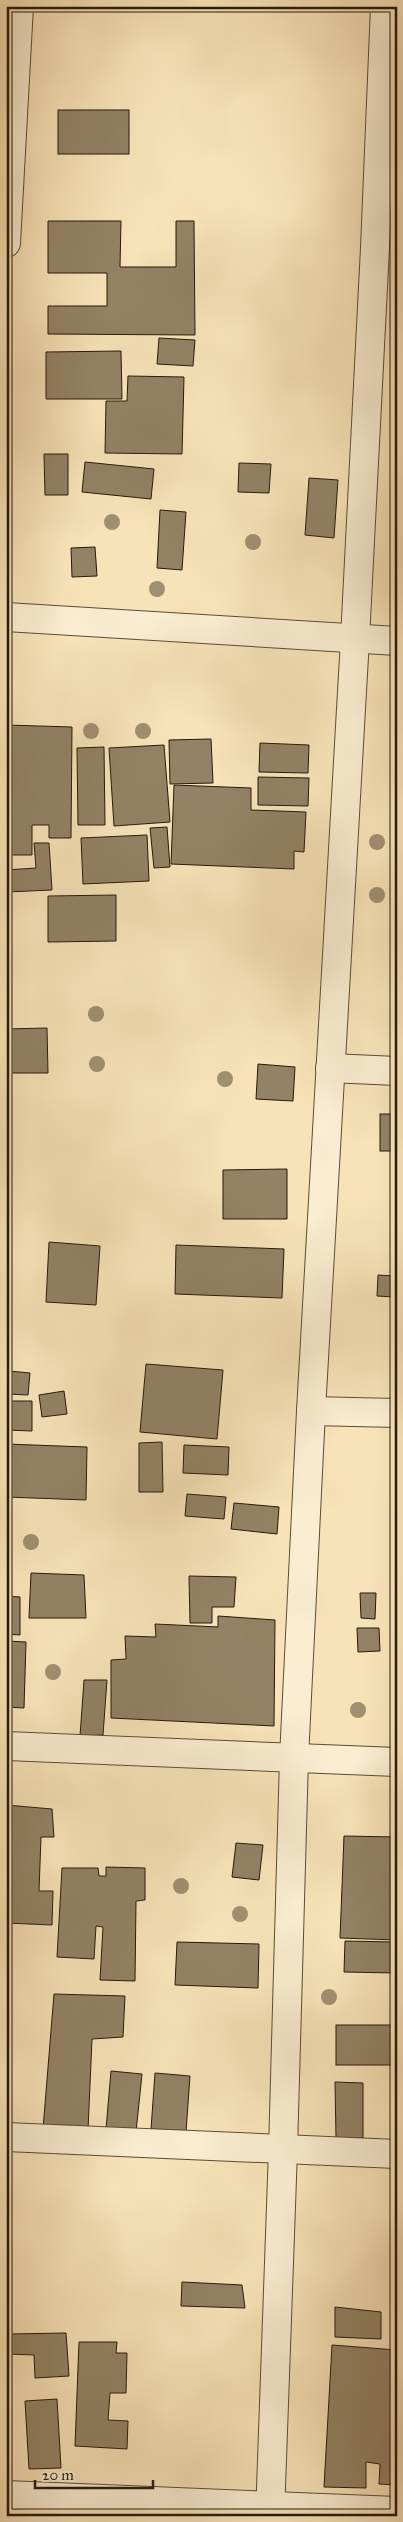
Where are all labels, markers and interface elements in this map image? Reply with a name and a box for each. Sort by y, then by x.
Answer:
scale bar [35,2457,152,2489]
text: 20 m [42,2466,74,2484]

